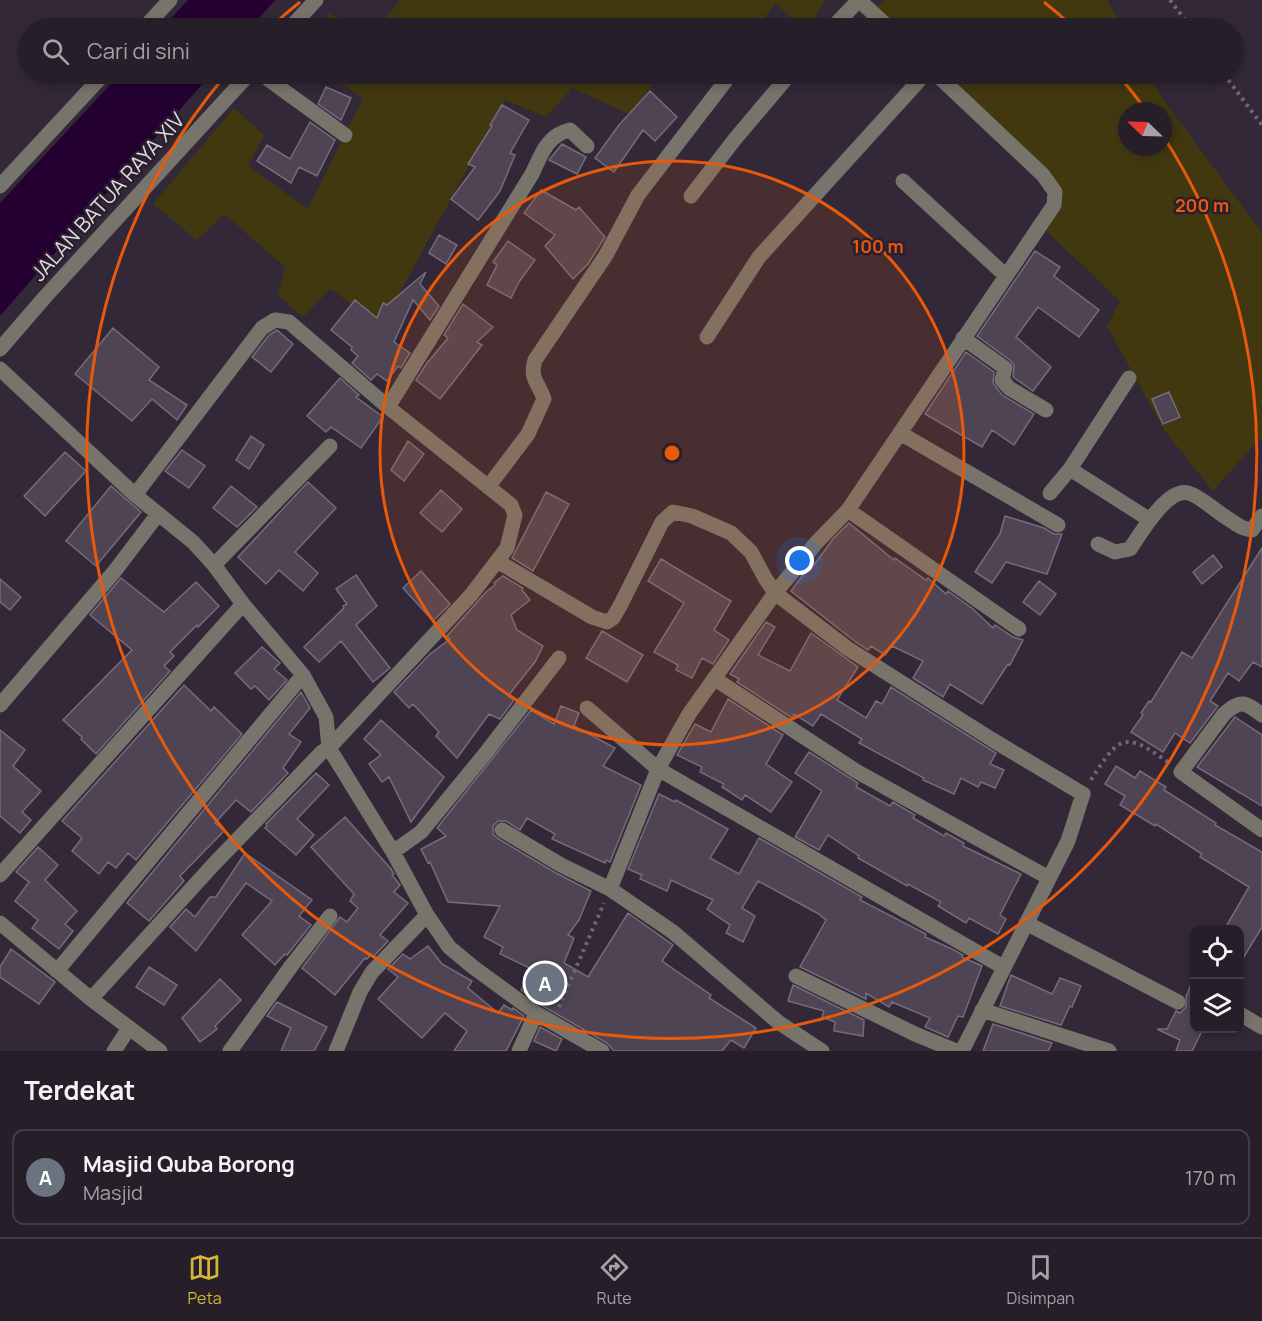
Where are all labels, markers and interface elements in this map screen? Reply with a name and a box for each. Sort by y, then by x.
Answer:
search box [18,18,1244,84]
icon: search [39,35,72,68]
text: Cari di sini [87,36,190,66]
north arrow [1118,102,1172,156]
street label: JALAN BATUA RAYA XIV [24,106,191,287]
text: 200 m [1175,193,1229,217]
text: 100 m [852,234,904,258]
centre of rings [662,443,682,463]
your location [785,546,814,575]
map controls [1190,925,1244,1033]
button: locate [1190,925,1244,979]
pin: A [526,960,564,1006]
button: layers [1190,979,1244,1033]
text: Terdekat [24,1072,135,1108]
text: Masjid Quba Borong [83,1149,295,1179]
text: A [39,1164,52,1191]
text: 170 m [1185,1164,1236,1191]
text: Masjid [83,1179,143,1206]
tab: Peta [187,1251,222,1309]
tab: Rute [597,1251,632,1309]
tab: Disimpan [1007,1251,1075,1309]

